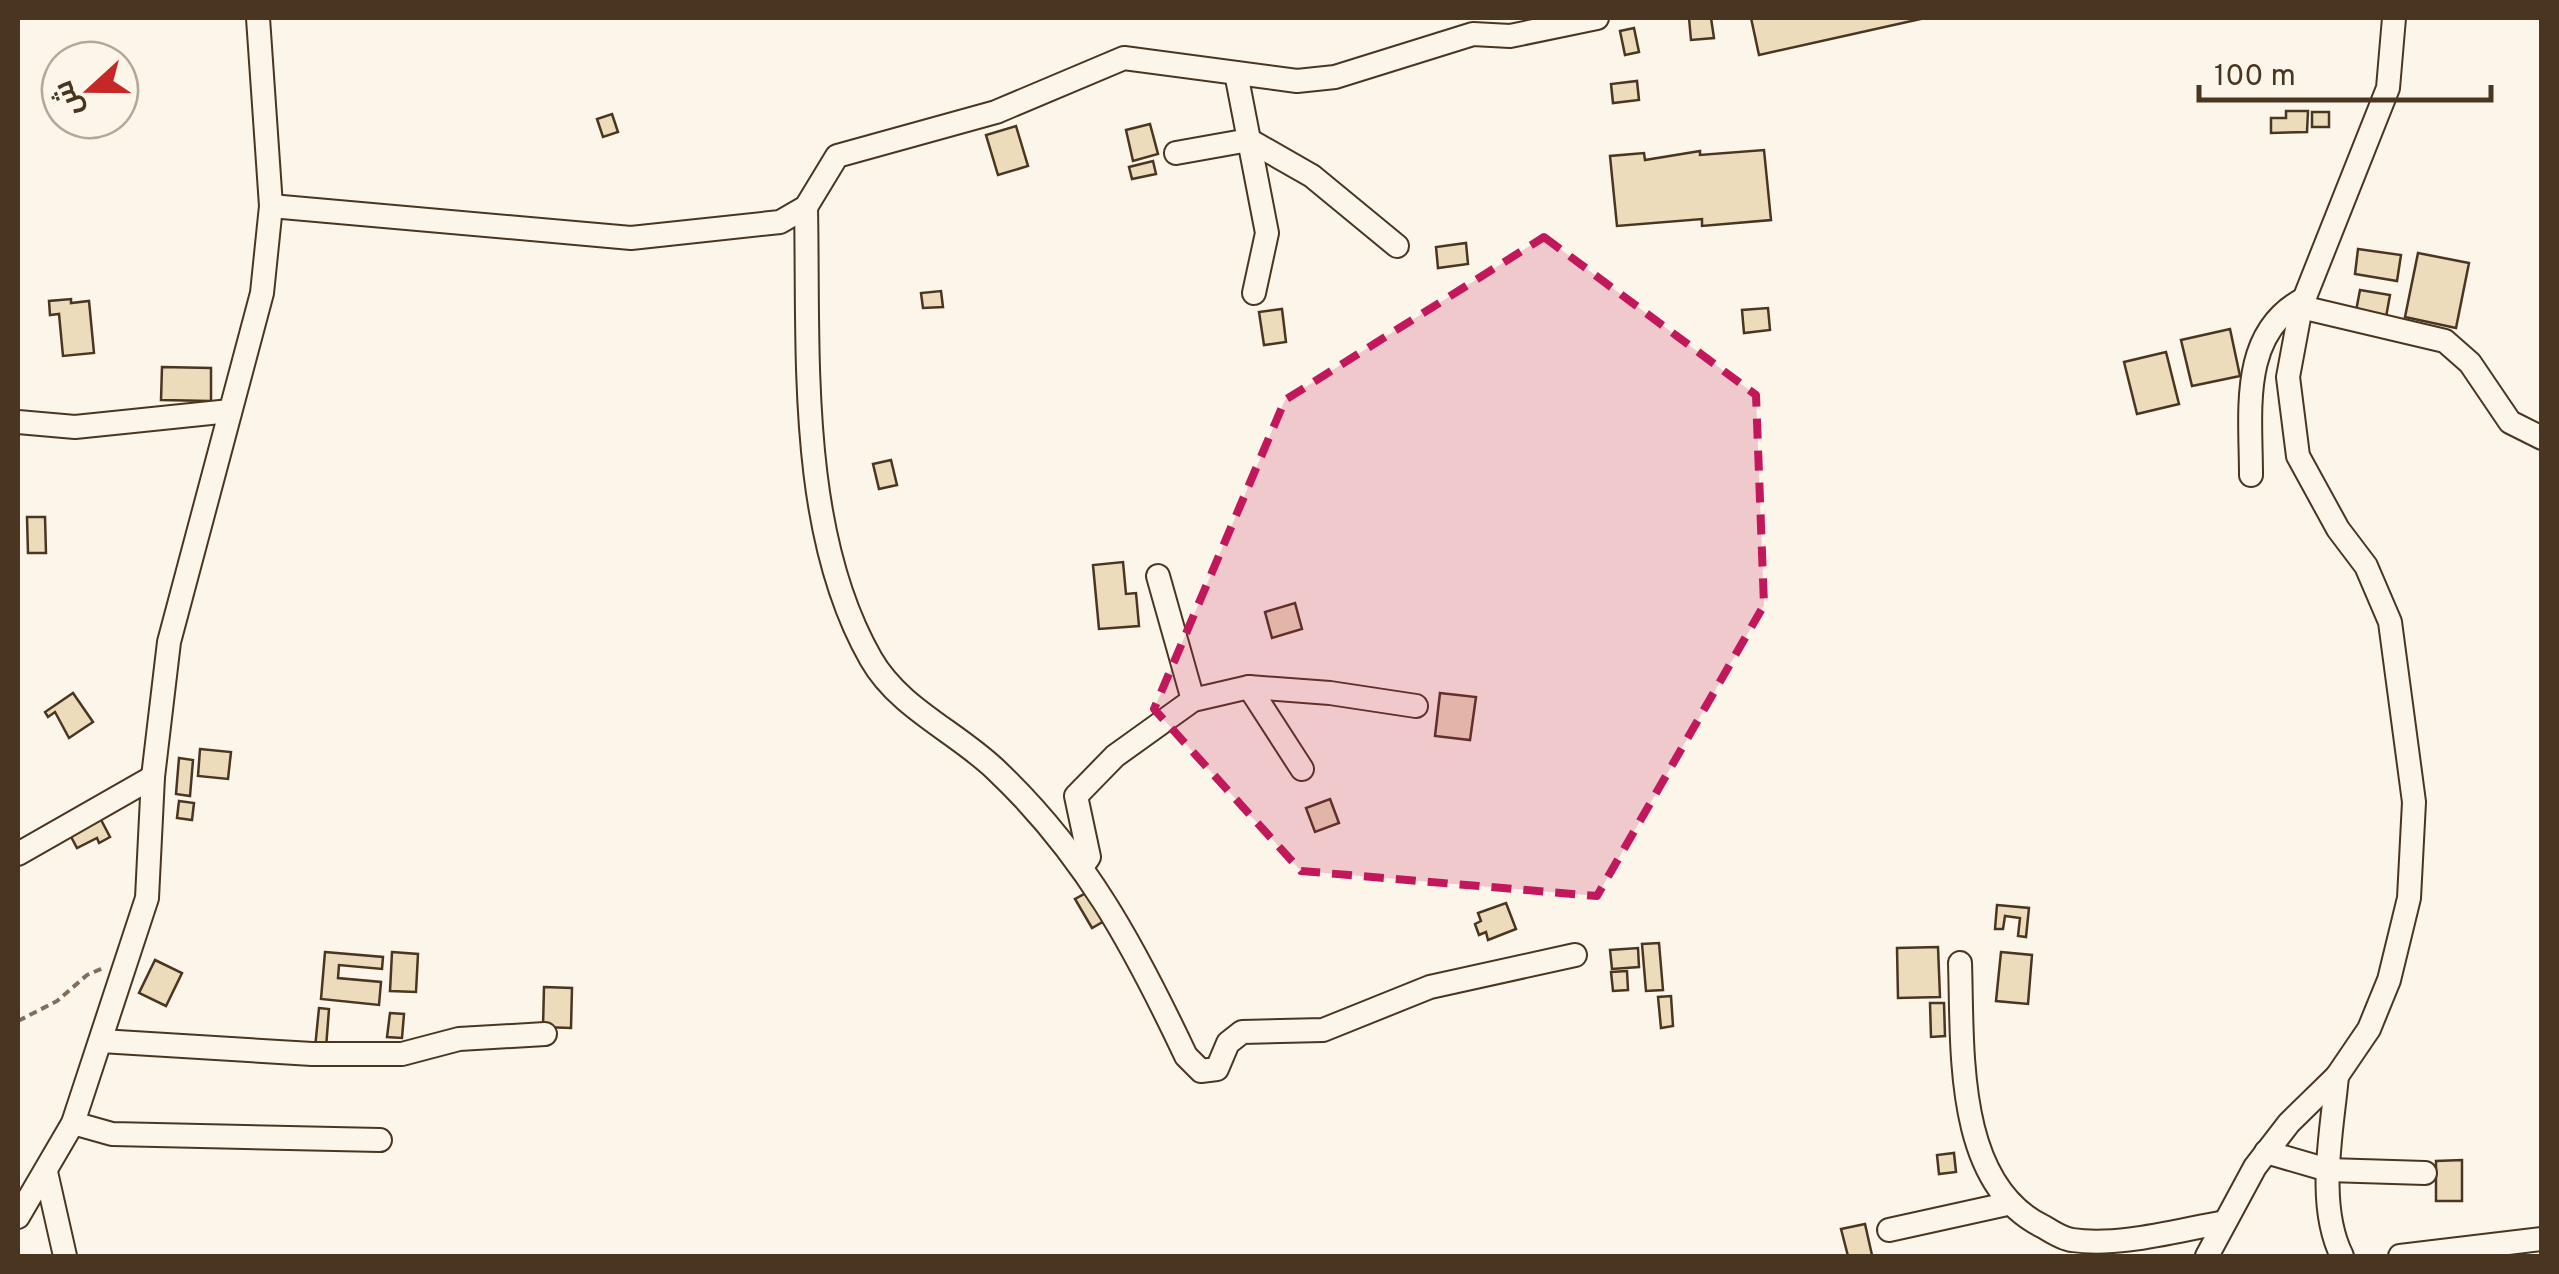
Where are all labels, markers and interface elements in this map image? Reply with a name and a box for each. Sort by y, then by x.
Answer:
north arrow [40,40,140,140]
scale bar [2199,40,2492,102]
text: 100 m [2214,59,2296,96]
text: ش [46,75,93,121]

